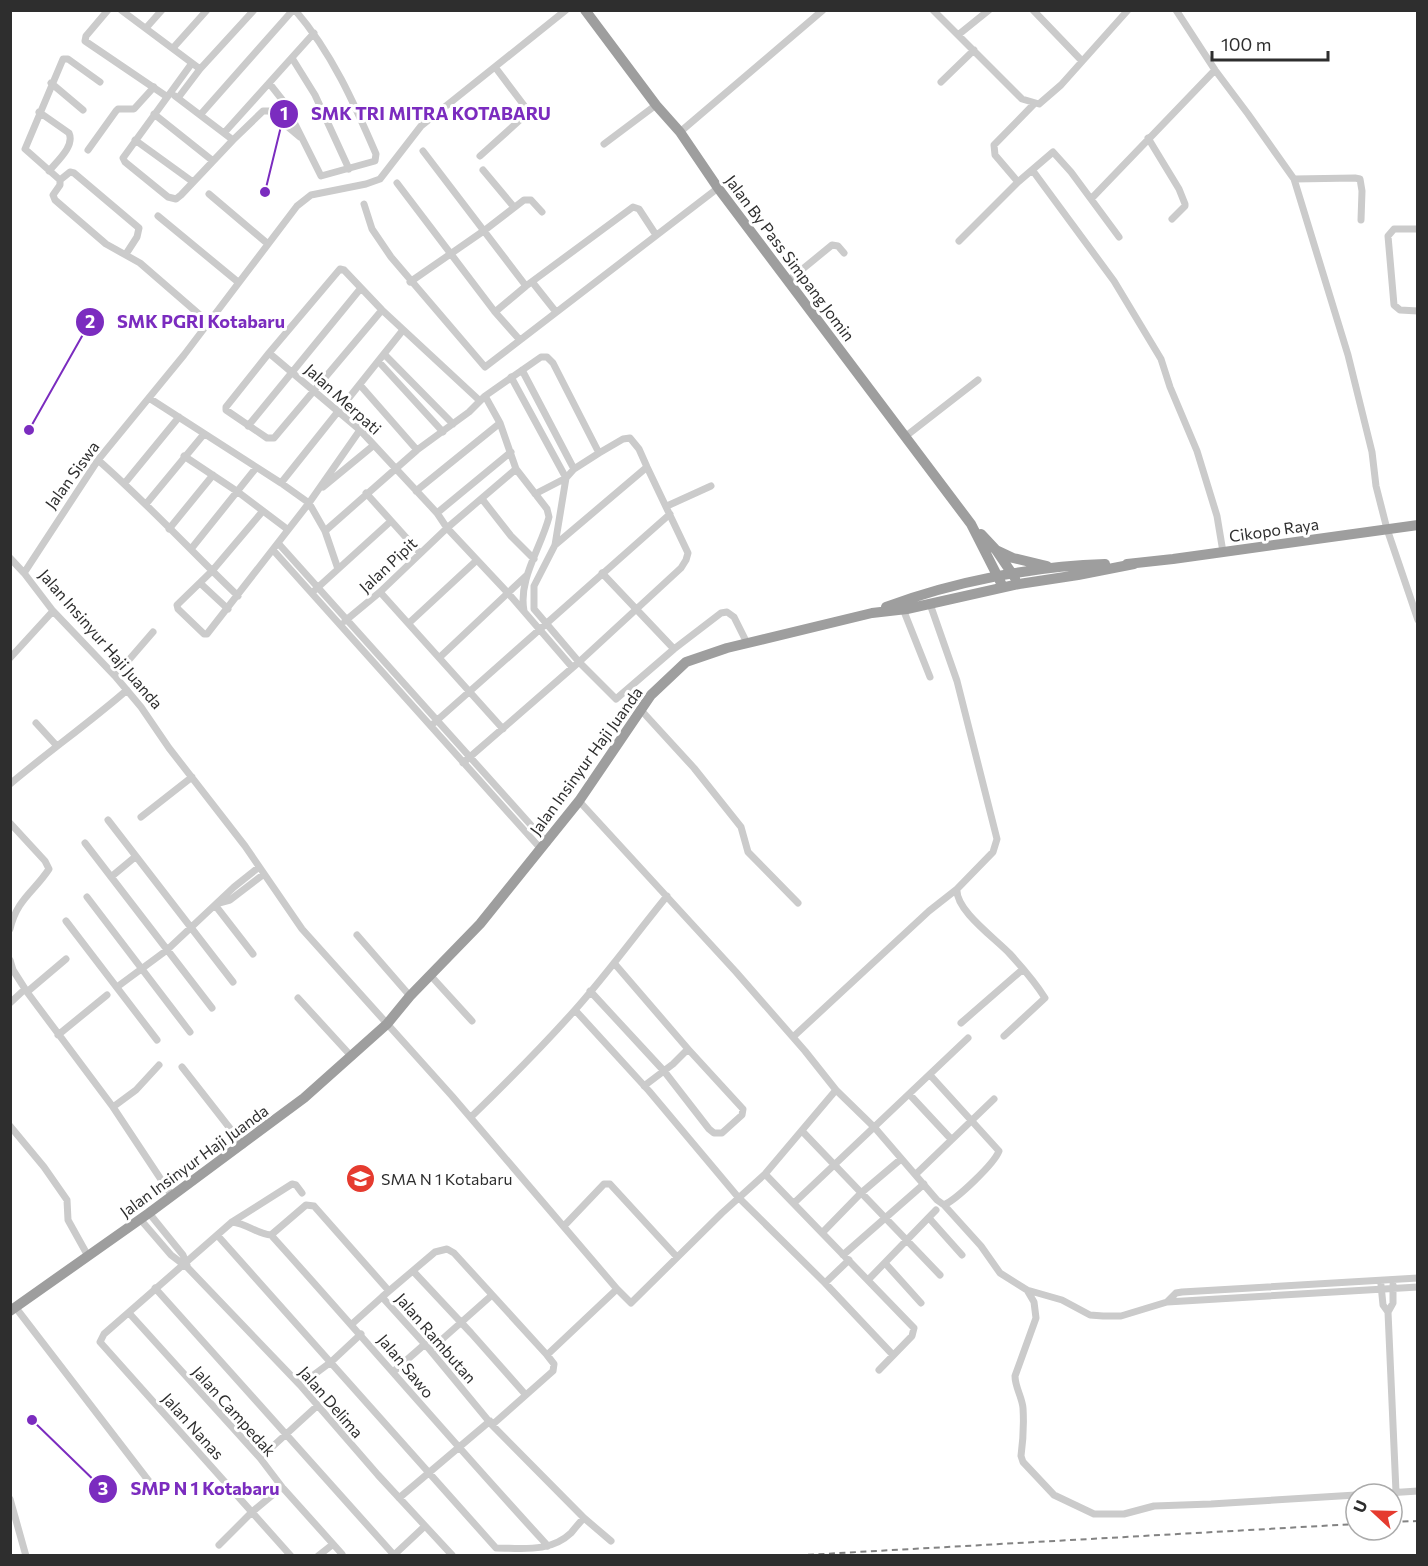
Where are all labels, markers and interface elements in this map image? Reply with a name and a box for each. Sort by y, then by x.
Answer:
scale bar [1212,24,1328,62]
text: 100 m [1221,33,1271,55]
callout: SMK TRI MITRA KOTABARU [269,96,563,132]
text: 1 [280,102,288,124]
text: SMK TRI MITRA KOTABARU [311,102,551,124]
street label: Jalan By Pass Simpang Jomin [722,171,859,344]
callout: SMK PGRI Kotabaru [75,304,297,340]
text: 2 [85,310,95,332]
text: SMK PGRI Kotabaru [117,310,285,332]
street label: Jalan Merpati [301,359,385,438]
street label: Jalan Siswa [41,437,103,512]
street label: Cikopo Raya [1228,514,1320,545]
street label: Jalan Pipit [355,533,421,596]
street label: Jalan Insinyur Haji Juanda [36,565,167,712]
street label: Jalan Insinyur Haji Juanda [525,683,646,839]
street label: Jalan Insinyur Haji Juanda [116,1100,272,1221]
school or university icon: SMA N 1 Kotabaru [344,1163,376,1195]
place label: SMA N 1 Kotabaru [381,1169,513,1188]
street label: Jalan Rambutan [392,1289,481,1387]
street label: Jalan Sawo [374,1330,439,1401]
street label: Jalan Campedak [189,1362,280,1460]
street label: Jalan Delima [295,1362,368,1441]
street label: Jalan Nanas [159,1388,228,1463]
callout: SMP N 1 Kotabaru [88,1471,291,1507]
text: 3 [98,1477,108,1499]
text: SMP N 1 Kotabaru [130,1477,280,1499]
north arrow [1344,1482,1404,1542]
text: U [1349,1497,1371,1515]

